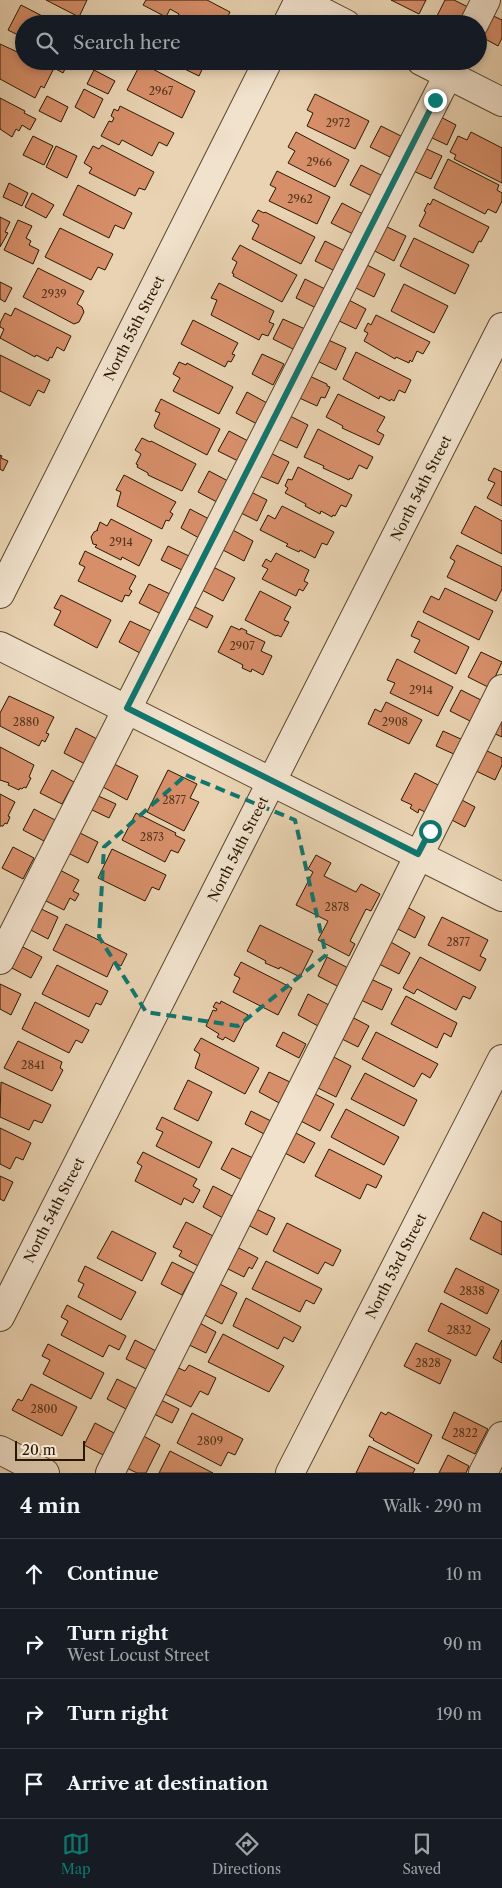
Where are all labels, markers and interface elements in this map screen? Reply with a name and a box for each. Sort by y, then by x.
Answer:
search box [15,15,487,70]
icon: search [33,29,61,57]
text: Search here [73,31,181,54]
house number: 2967 [149,84,174,98]
route end [424,89,447,112]
house number: 2972 [326,116,350,130]
house number: 2966 [306,155,332,169]
house number: 2962 [287,192,313,206]
street label: North 55th Street [100,272,168,384]
house number: 2939 [41,287,67,301]
street label: North 54th Street [387,432,455,544]
house number: 2914 [109,535,133,549]
house number: 2907 [229,639,255,653]
house number: 2914 [409,683,433,697]
house number: 2880 [13,715,39,729]
house number: 2908 [382,715,408,729]
house number: 2877 [162,793,186,807]
street label: North 54th Street [204,793,272,905]
route start [419,820,442,843]
house number: 2873 [140,830,164,844]
house number: 2878 [325,900,349,914]
house number: 2877 [446,935,470,949]
house number: 2841 [21,1058,45,1072]
street label: North 54th Street [20,1154,88,1266]
street label: North 53rd Street [362,1210,430,1322]
house number: 2838 [459,1284,485,1298]
house number: 2832 [446,1323,472,1337]
house number: 2828 [415,1356,441,1370]
house number: 2800 [31,1402,57,1416]
house number: 2822 [452,1426,478,1440]
house number: 2809 [197,1434,223,1448]
scale bar [15,1438,85,1461]
text: 20 m [22,1441,56,1459]
text: 4 min [20,1493,81,1518]
text: Walk · 290 m [383,1496,482,1516]
icon: ahead [20,1560,48,1588]
text: Continue [67,1562,159,1585]
text: 10 m [446,1564,482,1584]
text: Turn right [67,1622,168,1645]
icon: right [20,1630,48,1658]
text: 90 m [443,1634,482,1654]
text: West Locust Street [67,1645,210,1665]
icon: right [20,1700,48,1728]
text: Turn right [67,1702,168,1725]
text: 190 m [437,1704,482,1724]
icon: arrive [20,1770,48,1798]
text: Arrive at destination [67,1772,268,1795]
tab: Map [61,1830,91,1878]
tab: Directions [212,1830,281,1878]
tab: Saved [402,1830,441,1878]

